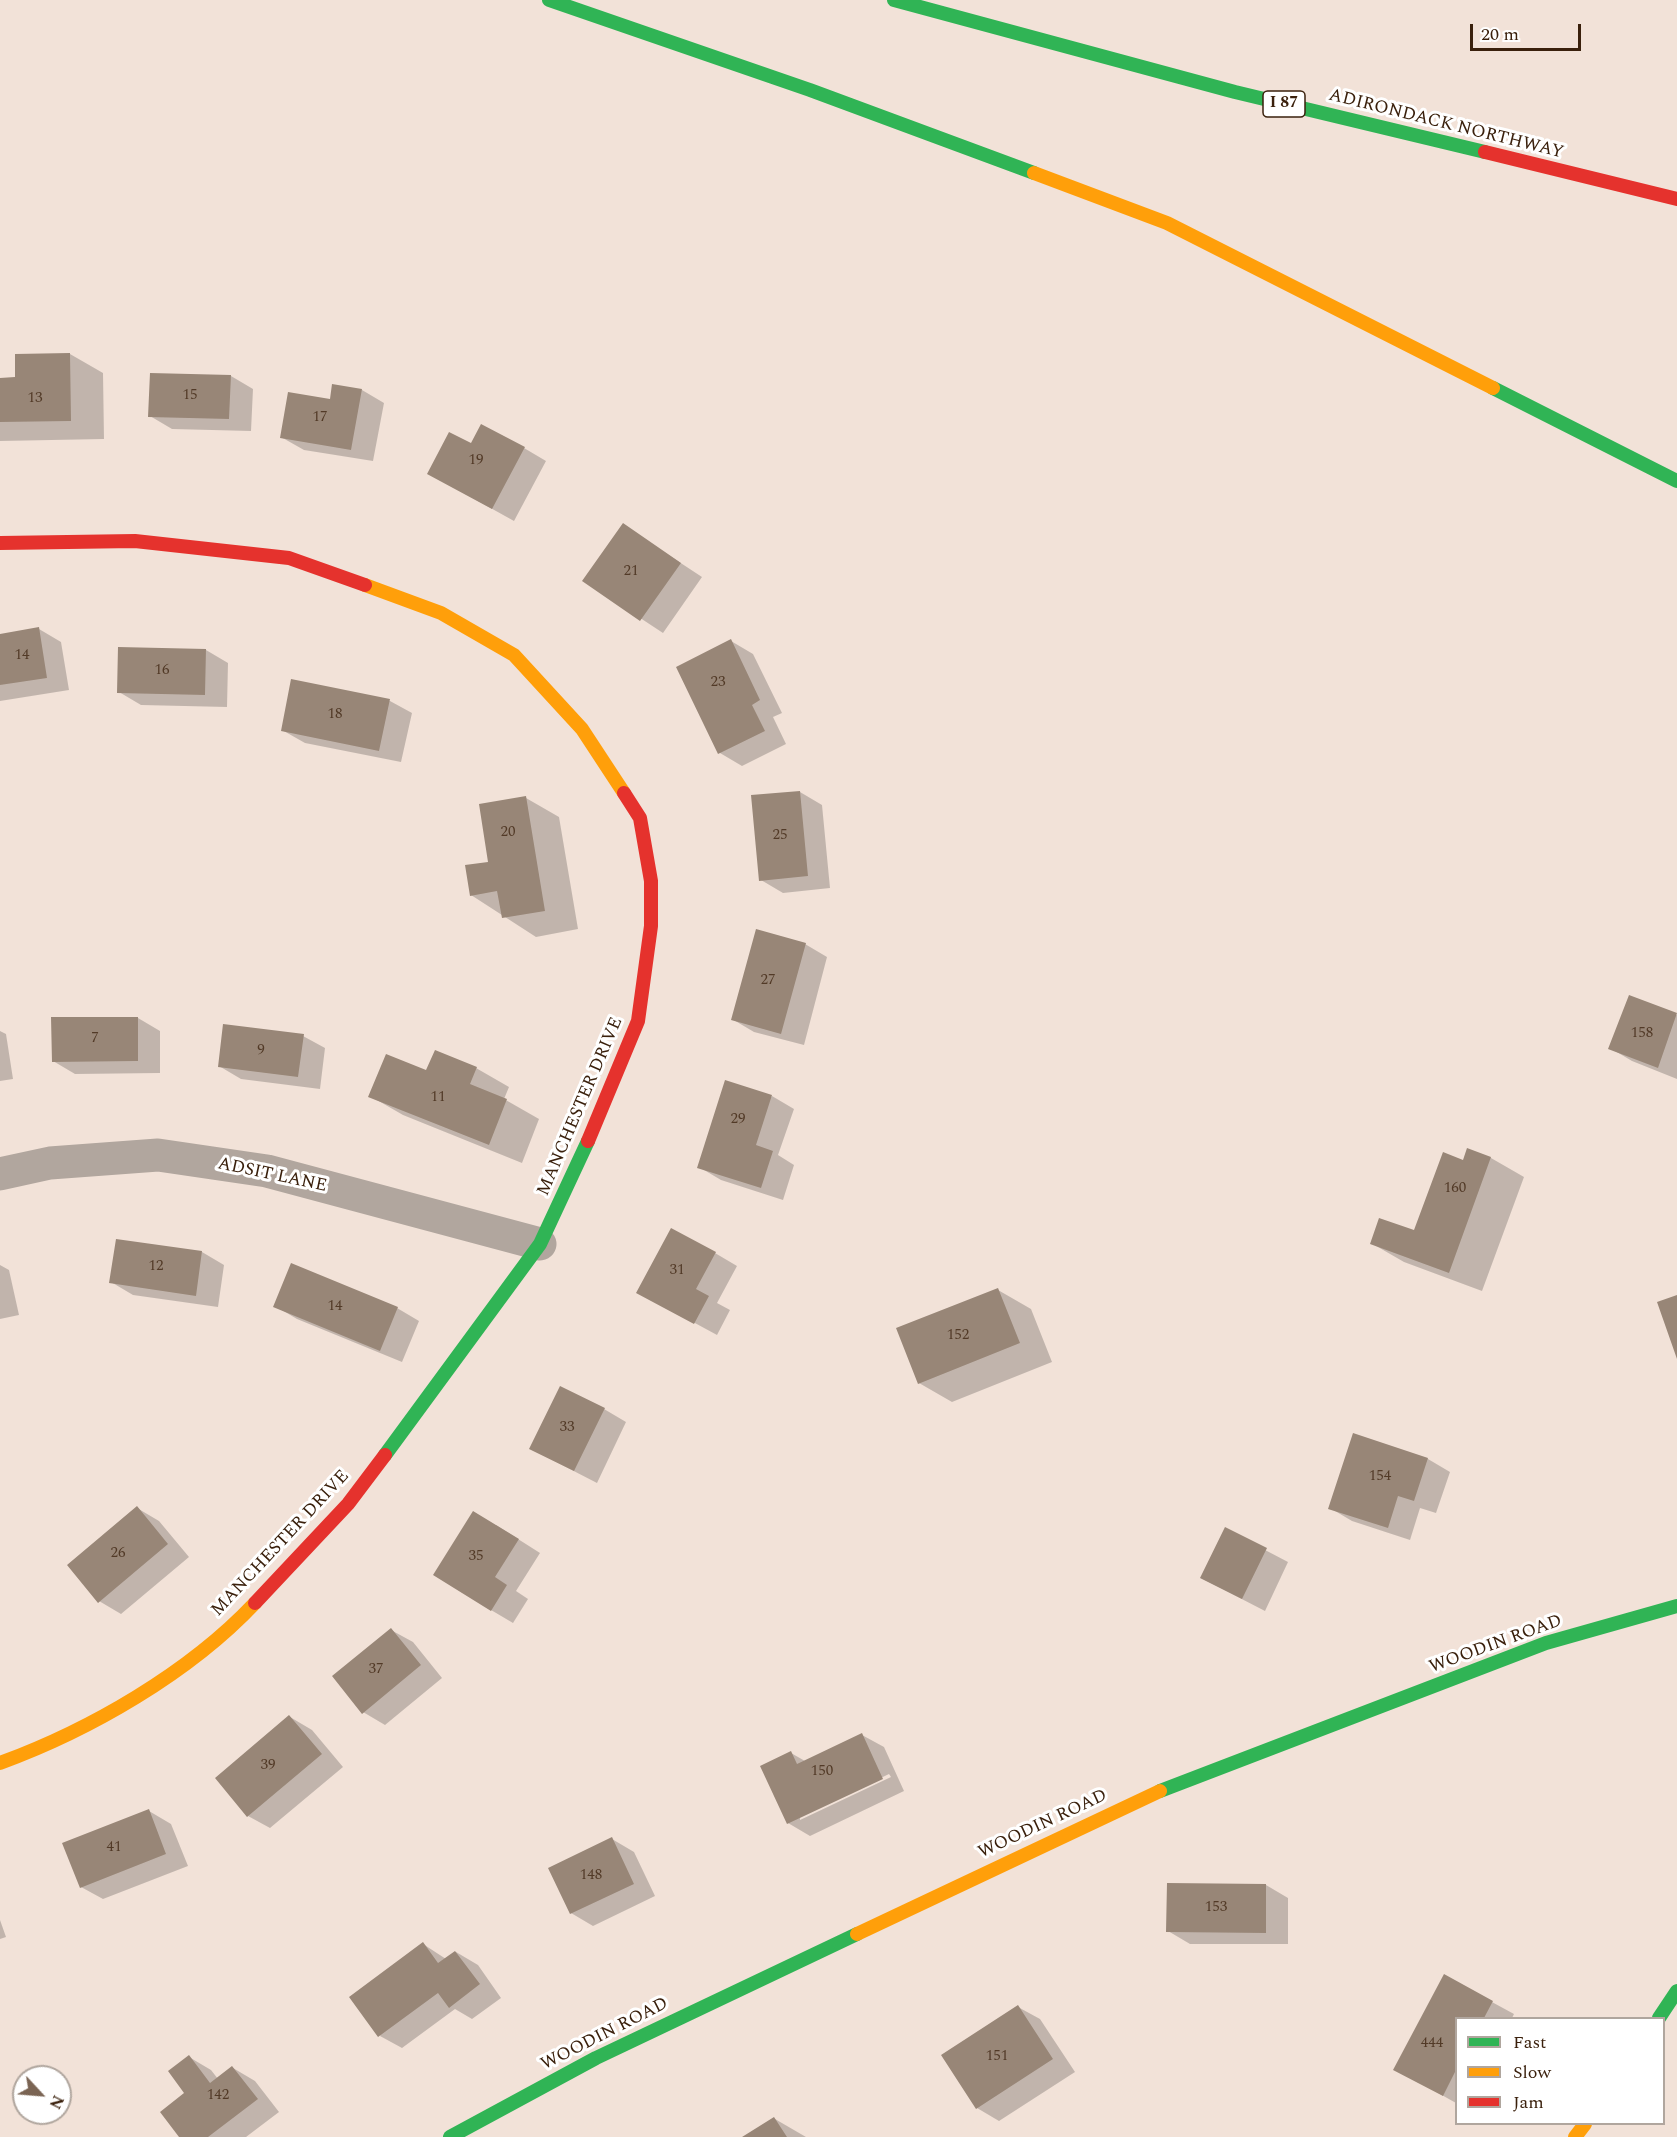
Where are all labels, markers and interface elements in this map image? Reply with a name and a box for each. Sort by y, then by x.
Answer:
scale bar [1473,12,1584,50]
text: 20 m [1481,21,1519,48]
street label: ADIRONDACK NORTHWAY [1326,85,1566,165]
road number: I 87 [1263,91,1305,117]
house number: 15 [183,387,197,405]
house number: 13 [28,390,42,408]
house number: 17 [313,409,327,427]
house number: 19 [469,452,483,470]
house number: 21 [624,563,638,581]
house number: 14 [15,647,29,665]
house number: 16 [155,662,169,680]
house number: 23 [711,674,725,692]
house number: 18 [328,706,342,724]
house number: 20 [501,824,515,842]
house number: 25 [773,827,787,845]
house number: 27 [761,972,775,990]
street label: MANCHESTER DRIVE [533,1014,629,1200]
house number: 158 [1631,1025,1653,1043]
house number: 7 [91,1030,99,1048]
house number: 9 [257,1042,265,1060]
house number: 11 [431,1089,445,1107]
house number: 29 [731,1111,745,1129]
street label: ADSIT LANE [215,1154,329,1198]
house number: 160 [1444,1180,1466,1198]
house number: 12 [149,1258,163,1276]
house number: 31 [670,1262,684,1280]
house number: 14 [328,1298,342,1316]
house number: 152 [947,1327,969,1345]
house number: 33 [560,1419,574,1437]
street label: MANCHESTER DRIVE [208,1466,354,1622]
house number: 154 [1369,1468,1391,1486]
house number: 26 [111,1545,125,1563]
house number: 35 [469,1548,483,1566]
street label: WOODIN ROAD [1427,1611,1565,1679]
house number: 37 [369,1661,383,1679]
house number: 39 [261,1757,275,1775]
house number: 150 [811,1763,833,1781]
street label: WOODIN ROAD [975,1786,1111,1864]
house number: 41 [107,1839,121,1857]
house number: 148 [580,1867,602,1885]
house number: 153 [1205,1899,1227,1917]
street label: WOODIN ROAD [538,1994,672,2076]
legend [1455,2017,1665,2125]
text: Fast [1513,2029,1546,2056]
house number: 444 [1421,2035,1443,2053]
house number: 151 [986,2048,1008,2066]
text: Slow [1513,2059,1551,2086]
north arrow [12,2065,72,2125]
house number: 142 [207,2087,229,2105]
text: Jam [1513,2089,1544,2116]
text: N [43,2091,70,2113]

